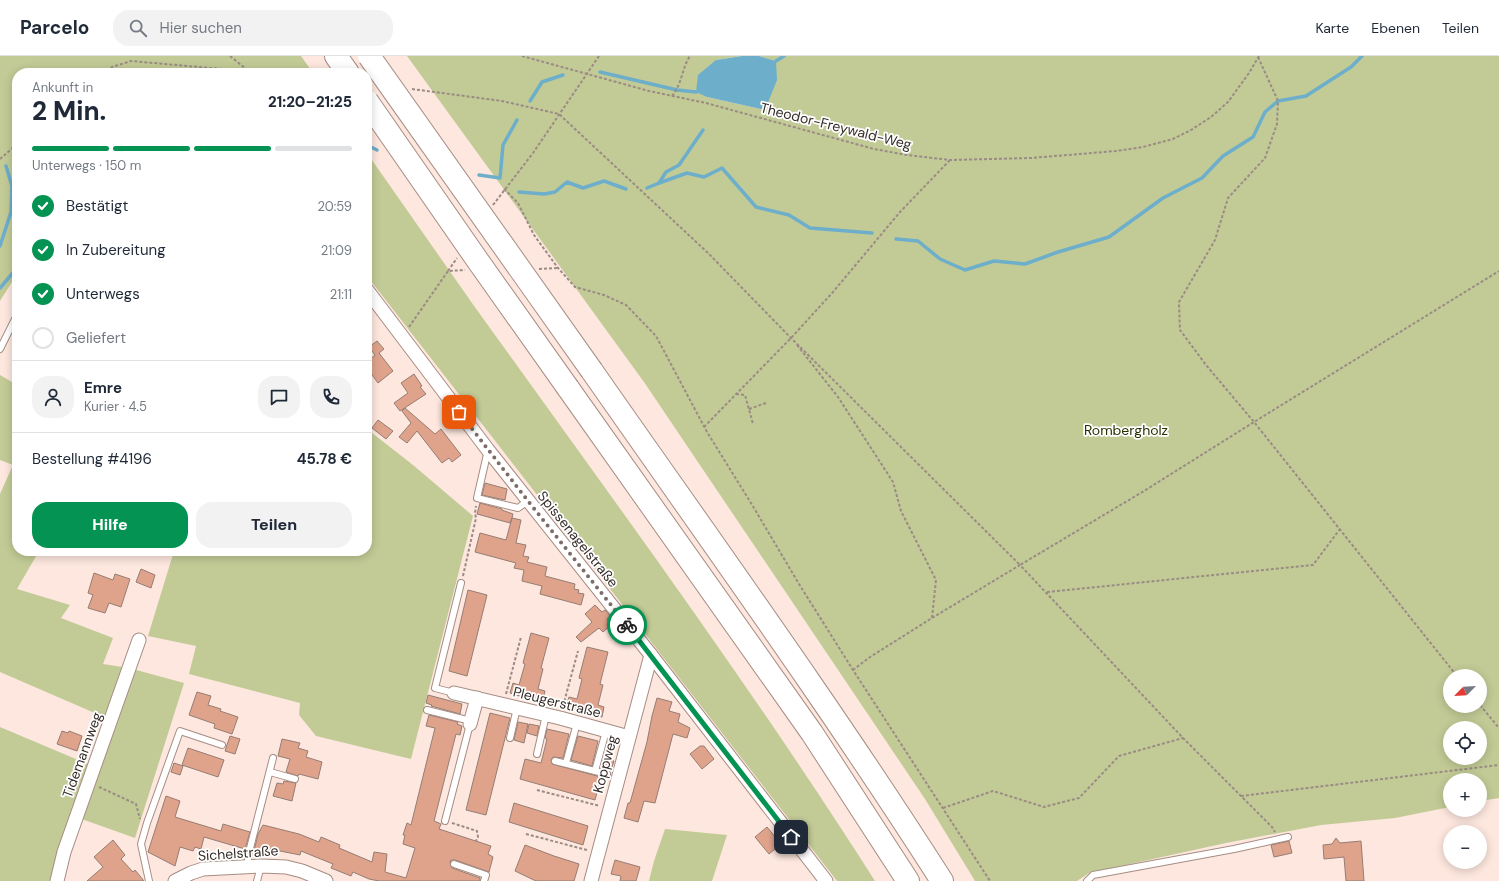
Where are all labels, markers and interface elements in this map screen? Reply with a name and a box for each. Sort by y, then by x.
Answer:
search box [113,10,393,46]
text: Parcelo [20,15,89,40]
icon: search [127,17,149,39]
text: Hier suchen [159,18,242,38]
text: Karte [1315,19,1349,37]
text: Ebenen [1371,19,1420,37]
text: Teilen [1442,19,1479,37]
text: Ankunft in [32,79,93,96]
text: 21:20–21:25 [268,92,352,112]
text: 2 Min. [32,94,106,128]
street label: Theodor-Freywald-Weg [758,98,914,154]
text: Unterwegs · 150 m [32,157,141,174]
icon: check [32,195,54,217]
text: Bestätigt [66,196,128,216]
text: 20:59 [317,198,352,215]
icon: check [32,239,54,261]
text: In Zubereitung [66,240,166,260]
text: 21:09 [321,242,352,259]
icon: check [32,283,54,305]
text: Unterwegs [66,284,140,304]
text: 21:11 [330,286,352,303]
text: Geliefert [66,328,126,348]
button: person [32,376,74,418]
button: chat [258,376,300,418]
button: phone [310,376,352,418]
text: Emre [84,378,122,398]
pin [442,395,476,429]
text: Kurier · 4.5 [84,398,147,415]
icon: bag [448,401,470,423]
park label: Rombergholz [1084,421,1168,439]
text: Bestellung #4196 [32,449,152,469]
text: 45.78 € [297,449,352,469]
street label: Spissenagelstraße [534,487,622,591]
button: Hilfe [32,502,188,548]
button: Teilen [196,502,352,548]
courier [607,605,647,645]
icon: bike [616,614,638,636]
north arrow [1443,669,1487,713]
map controls [1443,669,1487,869]
street label: Pleugerstraße [511,682,603,722]
street label: Tidemannweg [58,709,106,800]
button: locate [1443,721,1487,765]
street label: Koppweg [589,733,621,795]
button: + [1443,773,1487,817]
pin [774,820,808,854]
button: − [1443,825,1487,869]
icon: home [780,826,802,848]
street label: Sichelstraße [197,841,279,865]

